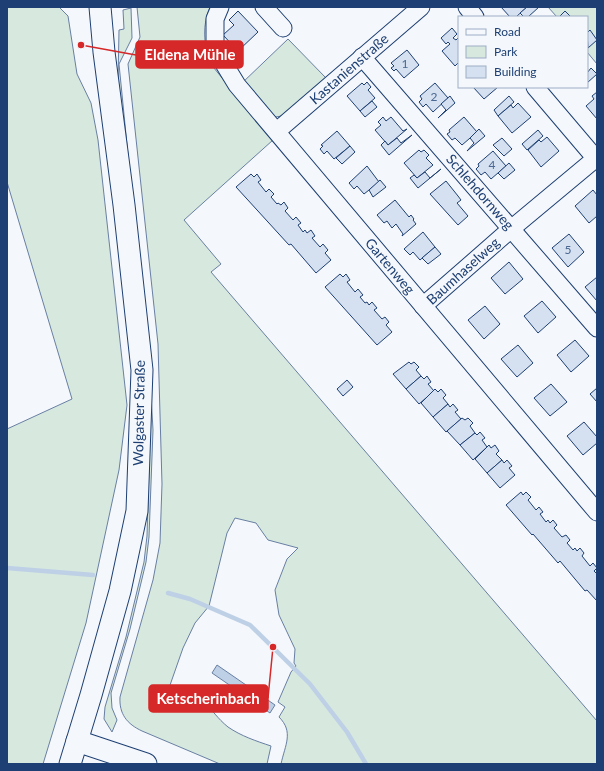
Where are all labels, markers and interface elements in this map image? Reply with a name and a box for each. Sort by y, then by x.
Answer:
legend [458,16,588,88]
text: Road [494,24,521,39]
street label: Kastanienstraße [306,30,392,108]
callout: Eldena Mühle [136,41,243,68]
text: Park [494,44,518,59]
text: Eldena Mühle [144,45,236,63]
house number: 1 [402,56,409,71]
text: Building [494,64,537,79]
house number: 2 [431,89,438,104]
street label: Schlehdornweg [443,150,518,233]
house number: 4 [489,157,496,172]
street label: Baumhaselweg [423,233,503,308]
street label: Gartenweg [362,234,419,297]
house number: 5 [565,242,572,257]
street label: Wolgaster Straße [129,360,148,466]
callout: Ketscherinbach [149,685,268,712]
text: Ketscherinbach [156,689,260,707]

